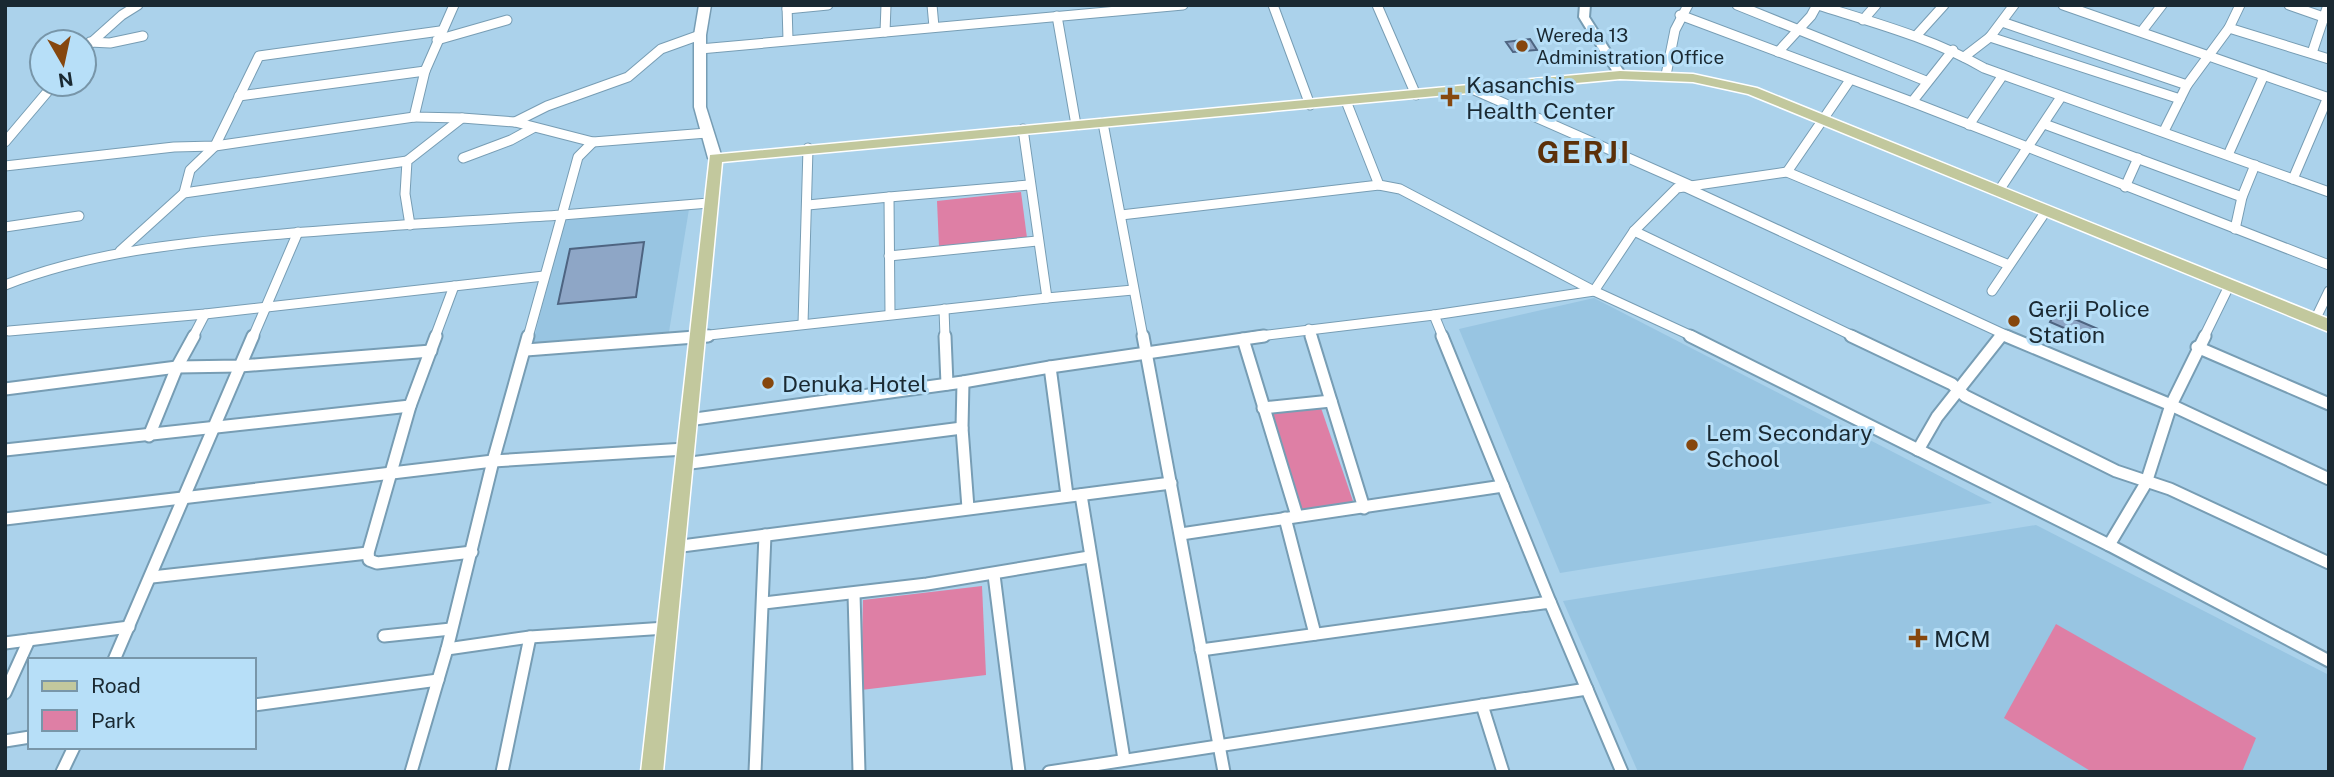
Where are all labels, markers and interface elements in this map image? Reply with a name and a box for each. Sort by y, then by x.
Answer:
place label: Wereda 13 Administration Office [1536,24,1724,68]
north arrow [28,28,98,98]
marker: Wereda 13 Administration Office [1514,38,1530,54]
text: N [57,68,75,92]
place label: Kasanchis Health Center [1466,71,1615,124]
marker: Kasanchis Health Center [1440,87,1460,107]
district label: GERJI [1537,134,1631,170]
place label: Gerji Police Station [2028,295,2150,348]
marker: Gerji Police Station [2006,313,2022,329]
place label: Denuka Hotel [782,370,927,397]
marker: Denuka Hotel [760,375,776,391]
place label: Lem Secondary School [1706,419,1873,472]
marker: Lem Secondary School [1684,437,1700,453]
place label: MCM [1934,625,1991,652]
marker: MCM [1908,628,1928,648]
legend [28,658,256,749]
text: Road [91,673,141,698]
text: Park [91,708,136,733]

